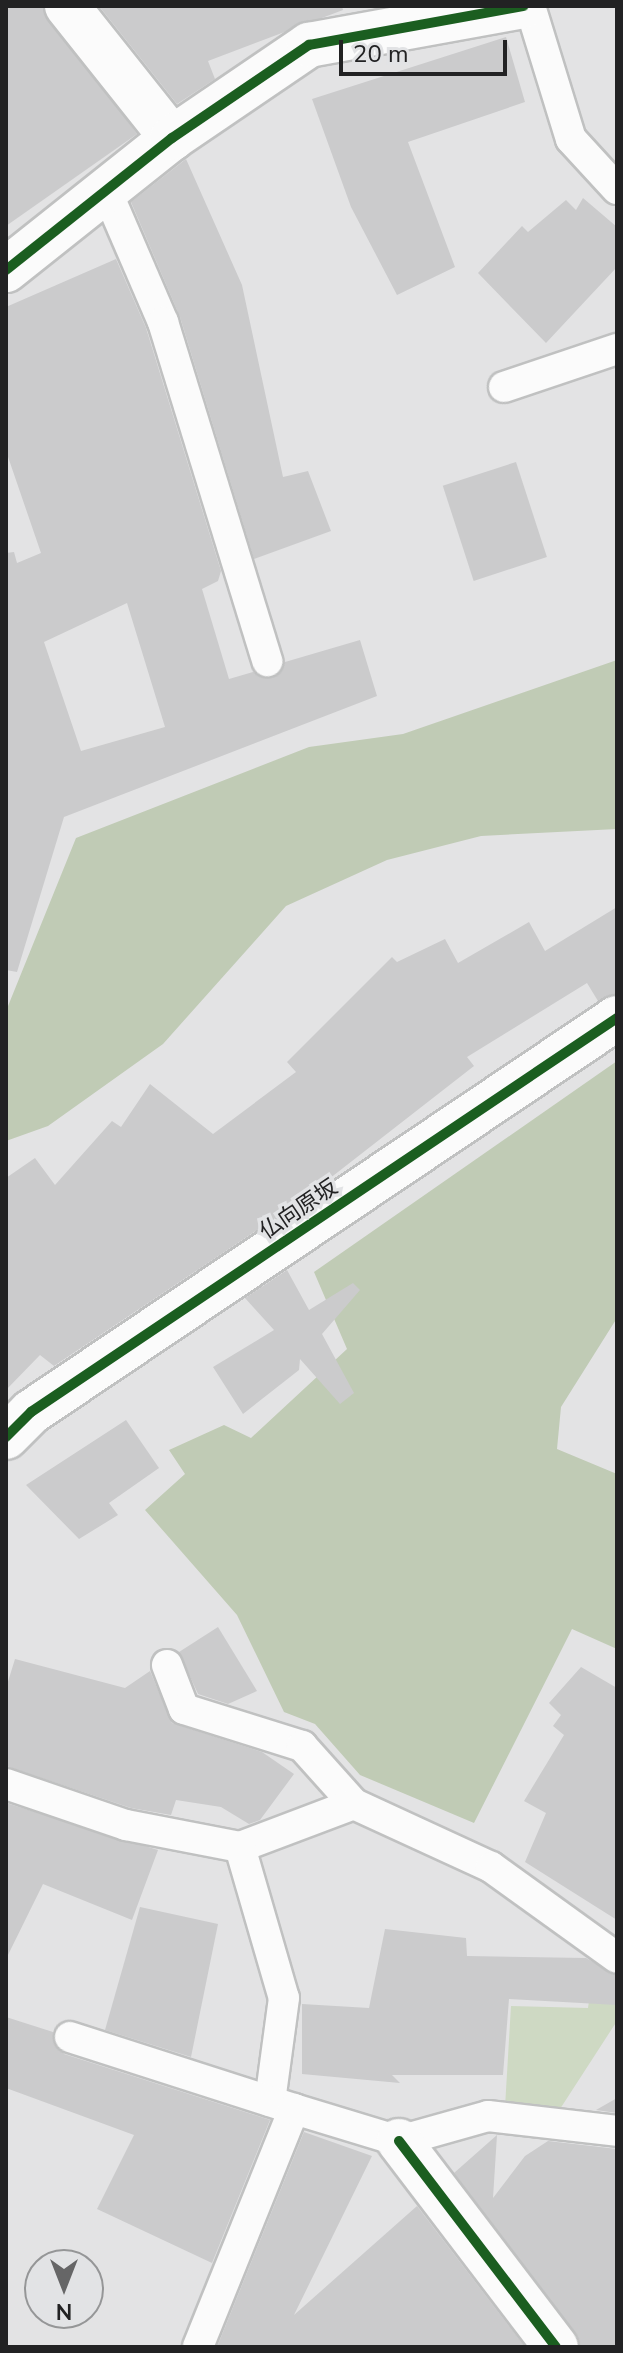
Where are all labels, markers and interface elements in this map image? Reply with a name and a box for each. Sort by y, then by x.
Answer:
scale bar [343,24,511,74]
text: 20 m [353,38,409,70]
street label: 仏向原坂 [255,1174,343,1246]
north arrow [24,2249,104,2329]
text: N [56,2296,72,2326]

